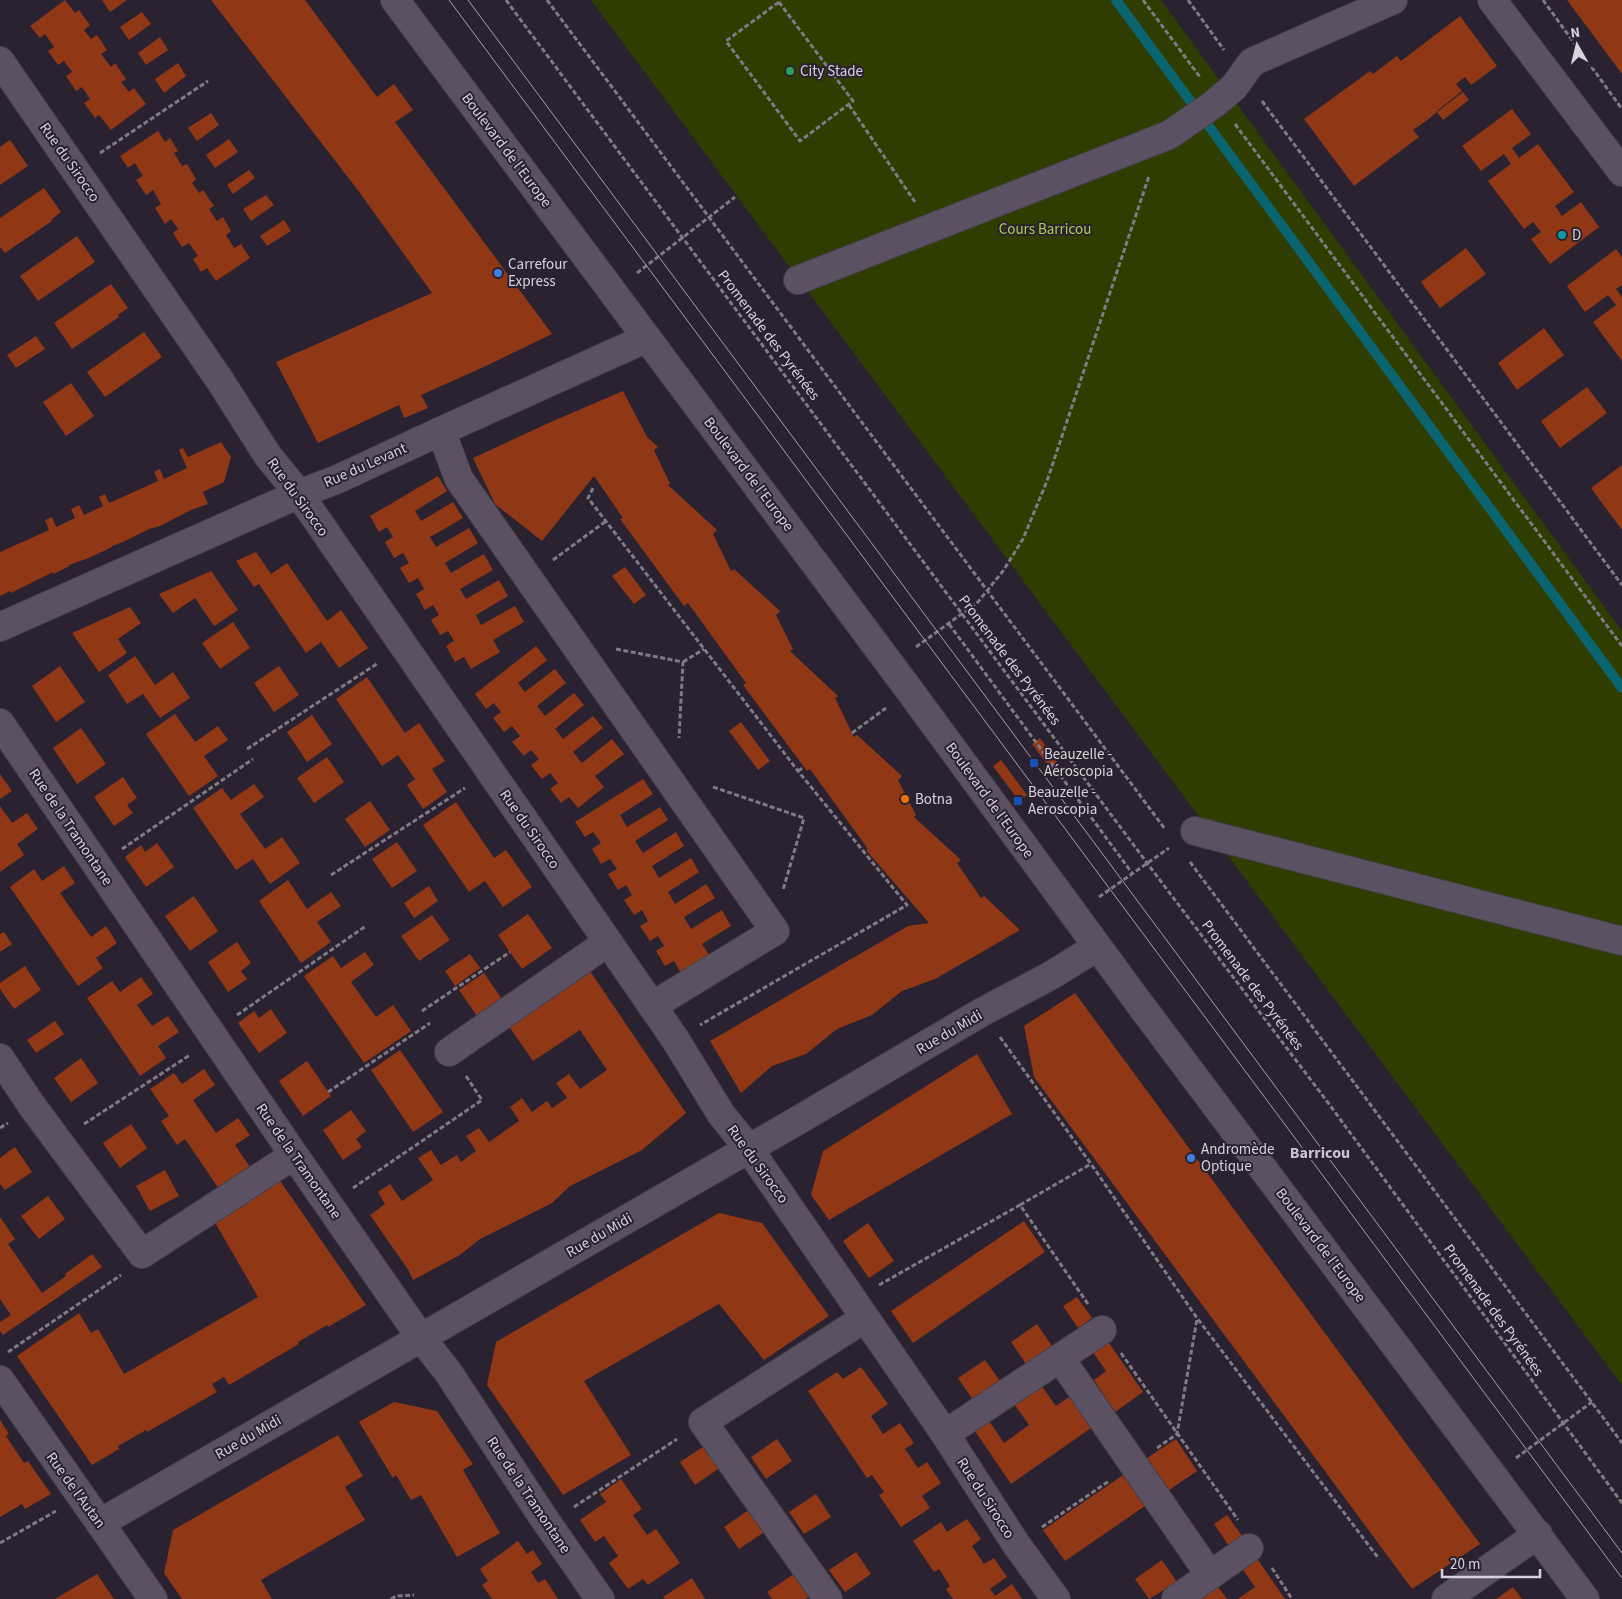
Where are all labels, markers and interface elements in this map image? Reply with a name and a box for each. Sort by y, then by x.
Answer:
north arrow [1552,20,1602,70]
text: N [1569,23,1581,44]
place label: City Stade [800,61,863,82]
marker: City Stade [784,65,796,77]
street label: Boulevard de l'Europe [457,89,557,212]
street label: Rue du Sirocco [34,118,105,206]
park label: Cours Barricou [999,219,1091,240]
place label: D [1572,225,1581,246]
marker: D [1556,229,1568,241]
place label: Carrefour Express [508,254,568,292]
street label: Promenade des Pyrénées [713,266,825,405]
marker: Carrefour Express [492,267,504,279]
street label: Boulevard de l'Europe [699,413,799,536]
street label: Rue du Levant [320,438,410,493]
street label: Rue du Sirocco [262,454,333,541]
street label: Promenade des Pyrénées [954,591,1066,730]
street label: Boulevard de l'Europe [940,738,1039,862]
place label: Beauzelle - Aéroscopia [1044,744,1113,782]
marker: Beauzelle - Aéroscopia [1028,757,1040,769]
street label: Rue de la Tramontane [24,765,118,890]
place label: Beauzelle - Aeroscopia [1028,782,1097,820]
street label: Rue du Sirocco [494,785,565,873]
place label: Botna [915,789,953,810]
marker: Botna [899,793,911,805]
marker: Beauzelle - Aeroscopia [1012,795,1024,807]
street label: Promenade des Pyrénées [1197,916,1309,1055]
street label: Rue du Midi [912,1005,986,1060]
street label: Rue de la Tramontane [251,1099,346,1223]
street label: Rue du Sirocco [722,1121,793,1208]
place label: Andromède Optique [1201,1139,1275,1177]
district label: Barricou [1290,1142,1350,1164]
marker: Andromède Optique [1185,1152,1197,1164]
street label: Boulevard de l'Europe [1271,1184,1371,1307]
street label: Rue du Midi [562,1208,636,1263]
street label: Promenade des Pyrénées [1439,1240,1549,1381]
street label: Rue du Midi [211,1410,285,1465]
street label: Rue de la Tramontane [482,1433,576,1558]
street label: Rue de l'Autan [41,1448,110,1533]
street label: Rue du Sirocco [952,1454,1020,1543]
scale bar [1442,1546,1540,1578]
text: 20 m [1450,1554,1480,1575]

